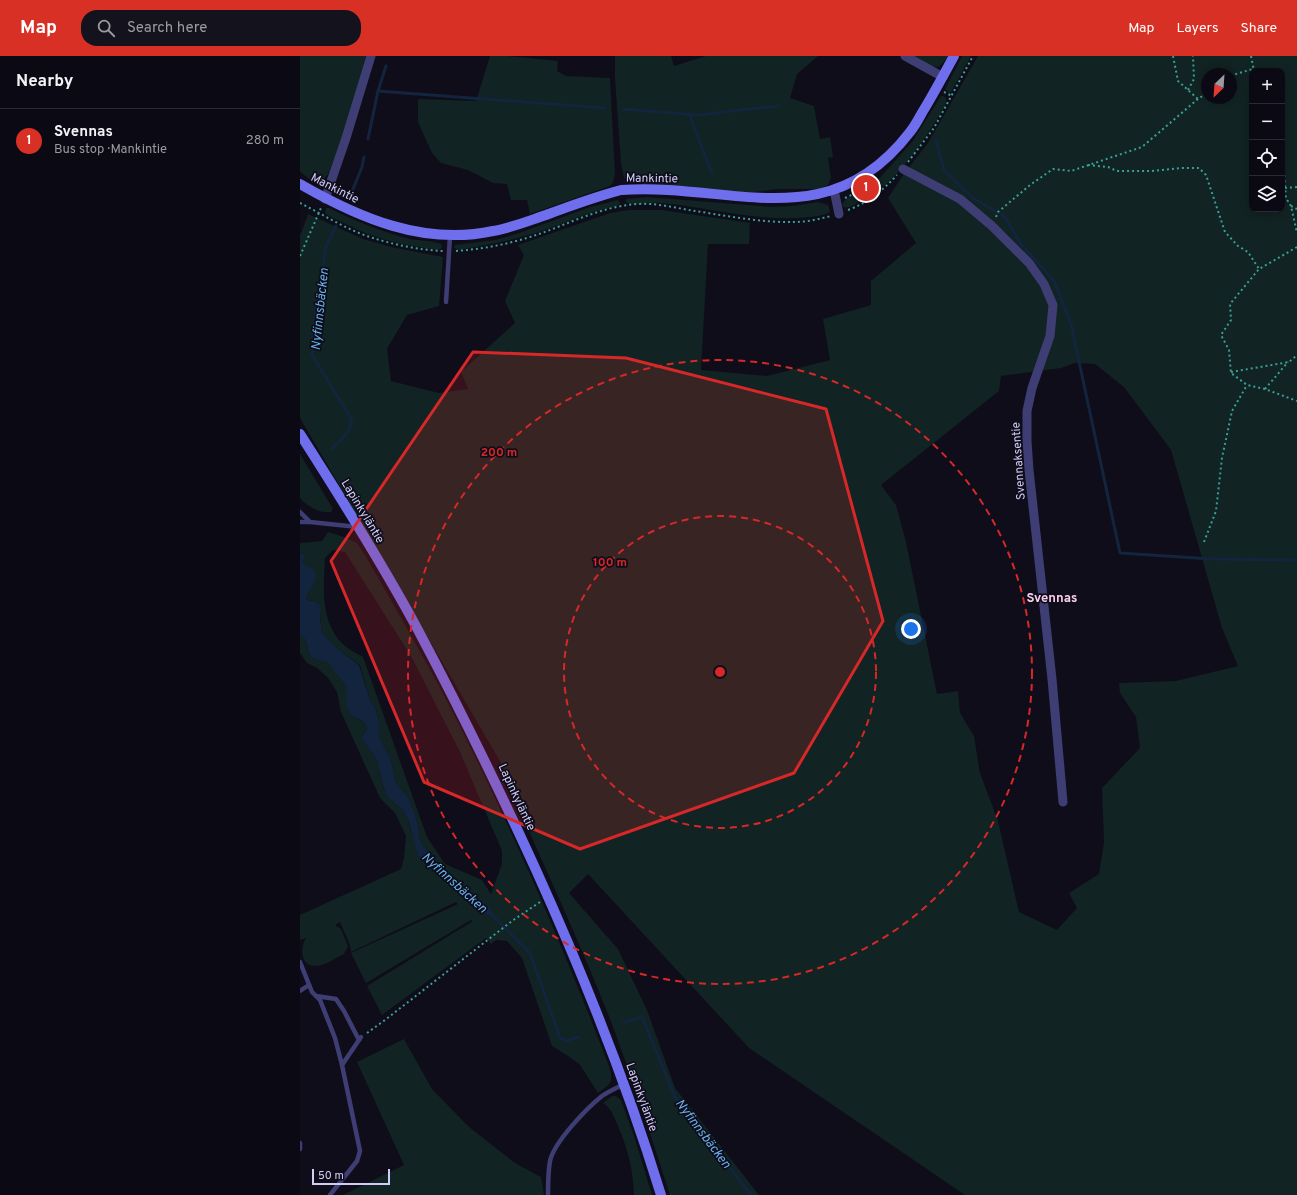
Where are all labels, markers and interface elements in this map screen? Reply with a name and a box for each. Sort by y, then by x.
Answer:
search box [81,10,361,46]
text: Map [20,16,57,40]
icon: search [95,17,117,39]
text: Search here [127,19,207,38]
text: Map [1128,20,1154,37]
text: Layers [1176,20,1218,37]
text: Share [1240,20,1277,37]
north arrow [1201,68,1237,104]
map controls [1249,68,1285,212]
button: + [1249,68,1285,104]
text: Nearby [16,71,73,93]
button: − [1249,104,1285,140]
text: Svennas [54,123,113,142]
text: 1 [26,133,32,149]
text: 280 m [246,133,284,149]
button: locate [1249,140,1285,176]
text: Bus stop · Mankintie [54,142,167,158]
street label: Mankintie [308,170,361,208]
street label: Mankintie [626,171,678,187]
pin: 1 [853,173,879,203]
button: layers [1249,176,1285,212]
water label: Nyfinnsbäcken [309,267,333,351]
street label: Svennaksentie [1008,421,1030,501]
text: 200 m [481,445,517,461]
street label: Lapinkyläntie [337,476,388,547]
text: 100 m [593,555,627,571]
district label: Svennas [1027,591,1077,607]
your location [901,619,921,639]
centre of rings [713,665,727,679]
street label: Lapinkyläntie [494,761,539,833]
water label: Nyfinnsbäcken [418,850,490,917]
street label: Lapinkyläntie [621,1061,661,1134]
water label: Nyfinnsbäcken [671,1096,734,1172]
scale bar [312,1167,390,1186]
text: 50 m [318,1169,344,1183]

